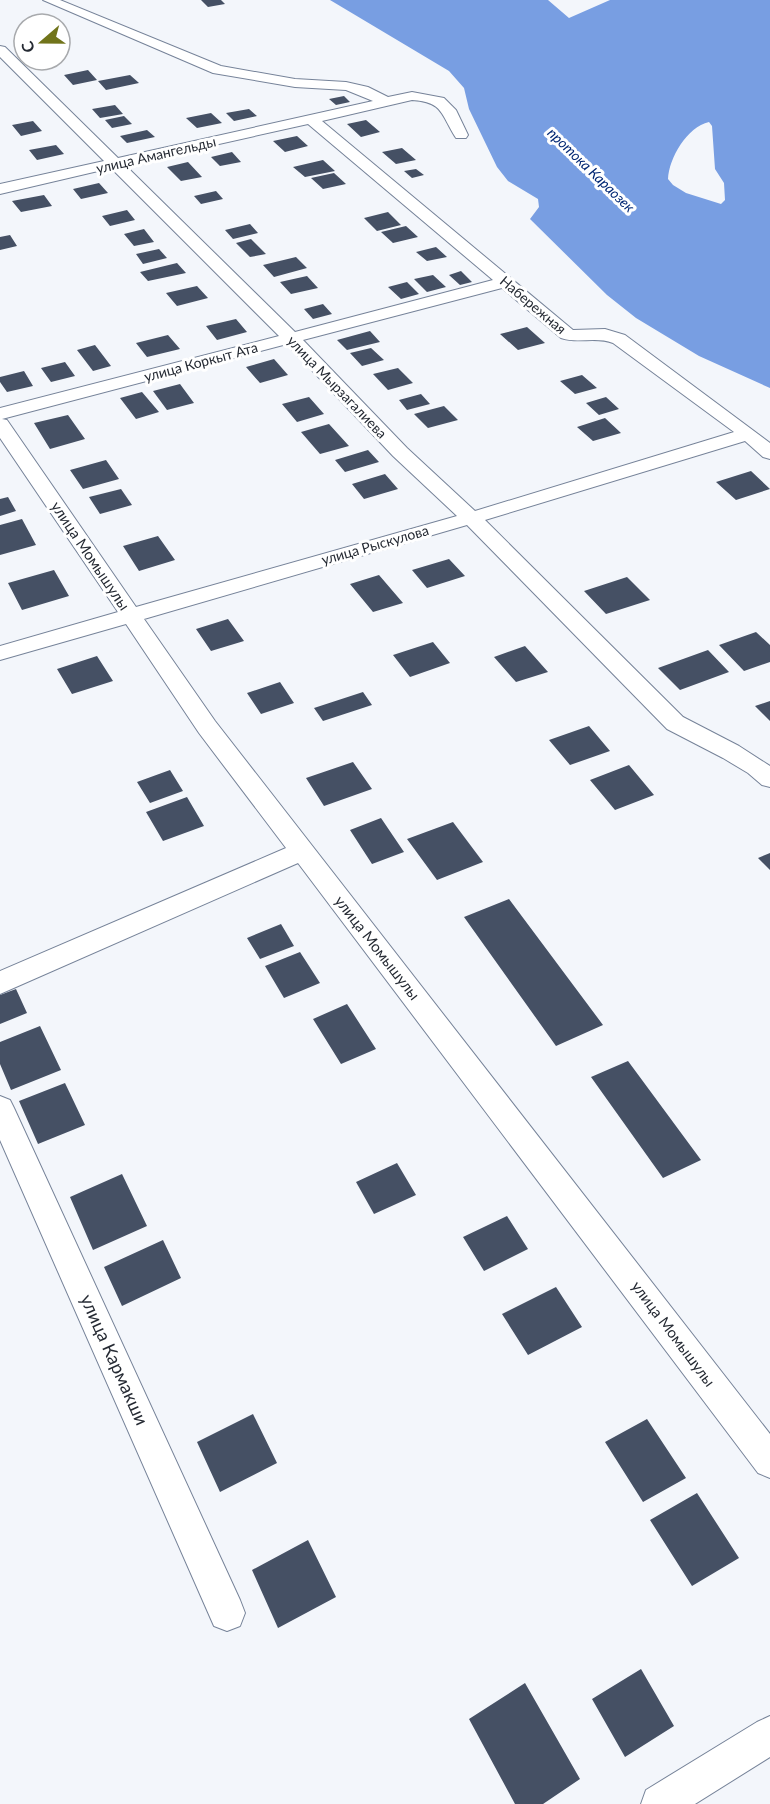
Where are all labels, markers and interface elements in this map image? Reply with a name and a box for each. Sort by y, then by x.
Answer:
north arrow [12,12,72,72]
text: С [17,39,38,56]
water label: протока Караозек [544,124,638,216]
street label: улица Амангельды [94,132,217,177]
street label: Набережная [497,272,570,337]
street label: улица Мырзагалиева [284,332,391,441]
street label: улица Коркыт Ата [142,338,260,385]
street label: улица Момышулы [48,498,134,613]
street label: улица Рыскулова [319,521,430,568]
street label: улица Момышулы [331,892,424,1003]
street label: улица Момышулы [628,1277,719,1390]
street label: улица Кармакши [76,1291,154,1428]

